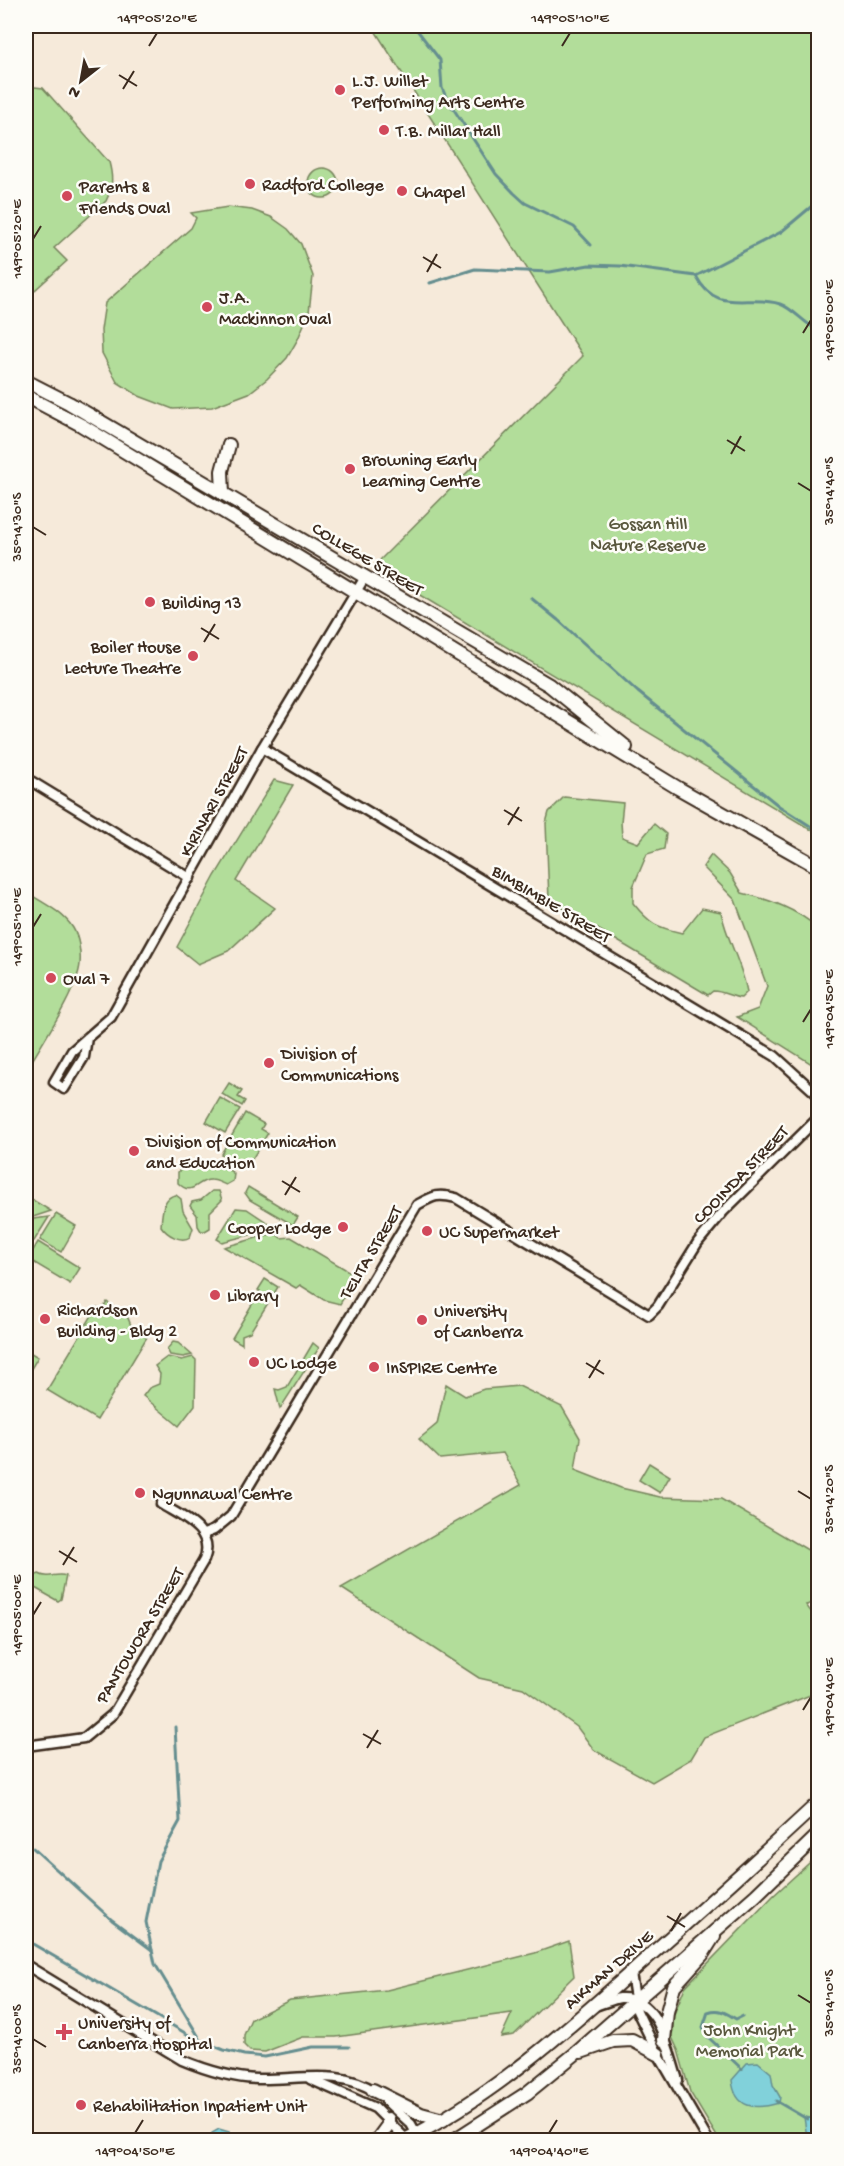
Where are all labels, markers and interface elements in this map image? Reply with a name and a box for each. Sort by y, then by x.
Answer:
text: 149°05'20"E [116,10,197,28]
text: 149°05'10"E [530,10,610,28]
north arrow [51,51,111,111]
place label: L.J. Willet Performing Arts Centre [351,72,525,114]
text: N [65,80,84,102]
marker: L.J. Willet Performing Arts Centre [333,83,347,97]
place label: T.B. Millar Hall [395,122,501,143]
marker: T.B. Millar Hall [377,123,391,137]
place label: Radford College [262,176,385,197]
marker: Radford College [243,177,257,191]
place label: Parents & Friends Oval [78,178,171,220]
place label: Chapel [414,183,466,204]
marker: Chapel [395,184,409,198]
marker: Parents & Friends Oval [60,189,74,203]
text: 149°05'20"E [9,199,27,280]
text: 149°05'00"E [821,279,839,361]
place label: J.A. Mackinnon Oval [219,289,332,331]
marker: J.A. Mackinnon Oval [200,300,214,314]
place label: Browning Early Learning Centre [361,451,481,493]
text: 35°14'40"S [821,457,839,526]
marker: Browning Early Learning Centre [343,462,357,476]
text: 35°14'30"S [9,493,27,562]
park label: Gossan Hill Nature Reserve [590,515,707,557]
street label: COLLEGE STREET [307,519,427,602]
place label: Building 13 [161,594,242,615]
marker: Building 13 [143,595,157,609]
place label: Boiler House Lecture Theatre [64,638,182,680]
marker: Boiler House Lecture Theatre [186,649,200,663]
street label: KIRINARI STREET [176,743,255,861]
street label: BIMBIMBIE STREET [487,861,615,949]
text: 149°05'10"E [9,887,27,967]
text: 149°04'50"E [821,969,839,1049]
place label: Oval 7 [63,970,110,991]
marker: Oval 7 [44,971,58,985]
place label: Division of Communications [280,1045,400,1087]
marker: Division of Communications [262,1056,276,1070]
street label: COOINDA STREET [690,1122,795,1229]
place label: Division of Communication and Education [145,1133,337,1175]
marker: Division of Communication and Education [127,1144,141,1158]
street label: TELITA STREET [336,1202,409,1305]
place label: Cooper Lodge [228,1219,332,1240]
marker: Cooper Lodge [336,1220,350,1234]
place label: UC Supermarket [439,1223,560,1244]
marker: UC Supermarket [420,1224,434,1238]
place label: Library [227,1287,279,1308]
marker: Library [208,1288,222,1302]
place label: Richardson Building - Bldg 2 [56,1301,177,1343]
place label: University of Canberra [434,1302,524,1344]
marker: Richardson Building - Bldg 2 [38,1312,52,1326]
marker: University of Canberra [415,1313,429,1327]
place label: UC Lodge [266,1354,337,1375]
marker: UC Lodge [247,1355,261,1369]
place label: InSPIRE Centre [386,1359,498,1380]
marker: InSPIRE Centre [367,1360,381,1374]
text: 35°14'20"S [821,1465,839,1534]
place label: Ngunnawal Centre [152,1485,293,1506]
marker: Ngunnawal Centre [133,1486,147,1500]
street label: PANTOWORA STREET [92,1564,191,1709]
text: 149°05'00"E [9,1574,27,1656]
text: 149°04'40"E [821,1657,839,1737]
street label: AIKMAN DRIVE [561,1926,659,2015]
text: 35°14'10"S [821,1969,839,2038]
text: 35°14'00"S [9,2004,27,2075]
place label: University of Canberra Hospital [78,2014,212,2056]
park label: John Knight Memorial Park [696,2021,804,2063]
marker: University of Canberra Hospital [55,2023,73,2041]
place label: Rehabilitation Inpatient Unit [93,2097,308,2118]
marker: Rehabilitation Inpatient Unit [74,2098,88,2112]
text: 149°04'50"E [95,2143,175,2161]
text: 149°04'40"E [509,2143,589,2161]

